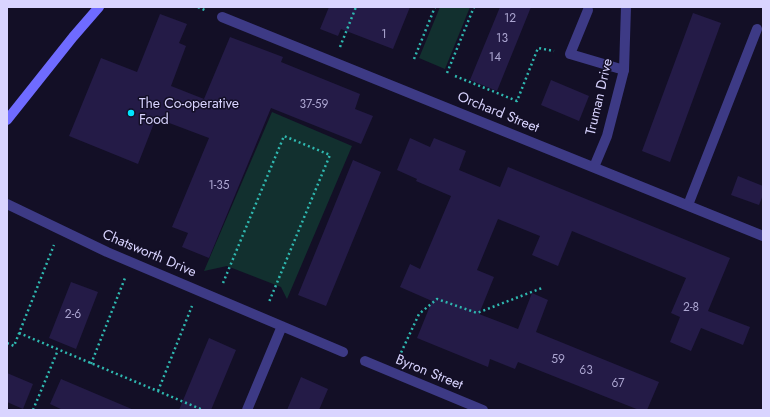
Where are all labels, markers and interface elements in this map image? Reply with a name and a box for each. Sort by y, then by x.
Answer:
house number: 12 [504,12,516,26]
house number: 1 [381,28,387,42]
house number: 13 [496,32,508,46]
house number: 14 [489,51,501,65]
street label: Truman Drive [583,57,617,137]
street label: Orchard Street [455,89,541,137]
place label: The Co-operative Food [139,97,239,130]
house number: 37-59 [300,98,328,112]
marker: The Co-operative Food [126,108,136,118]
house number: 1-35 [208,179,230,193]
street label: Chatsworth Drive [100,227,198,281]
house number: 2-8 [683,301,699,315]
house number: 2-6 [65,308,81,322]
street label: Byron Street [393,352,465,394]
house number: 59 [551,353,565,367]
house number: 63 [579,364,593,378]
house number: 67 [611,377,625,391]

